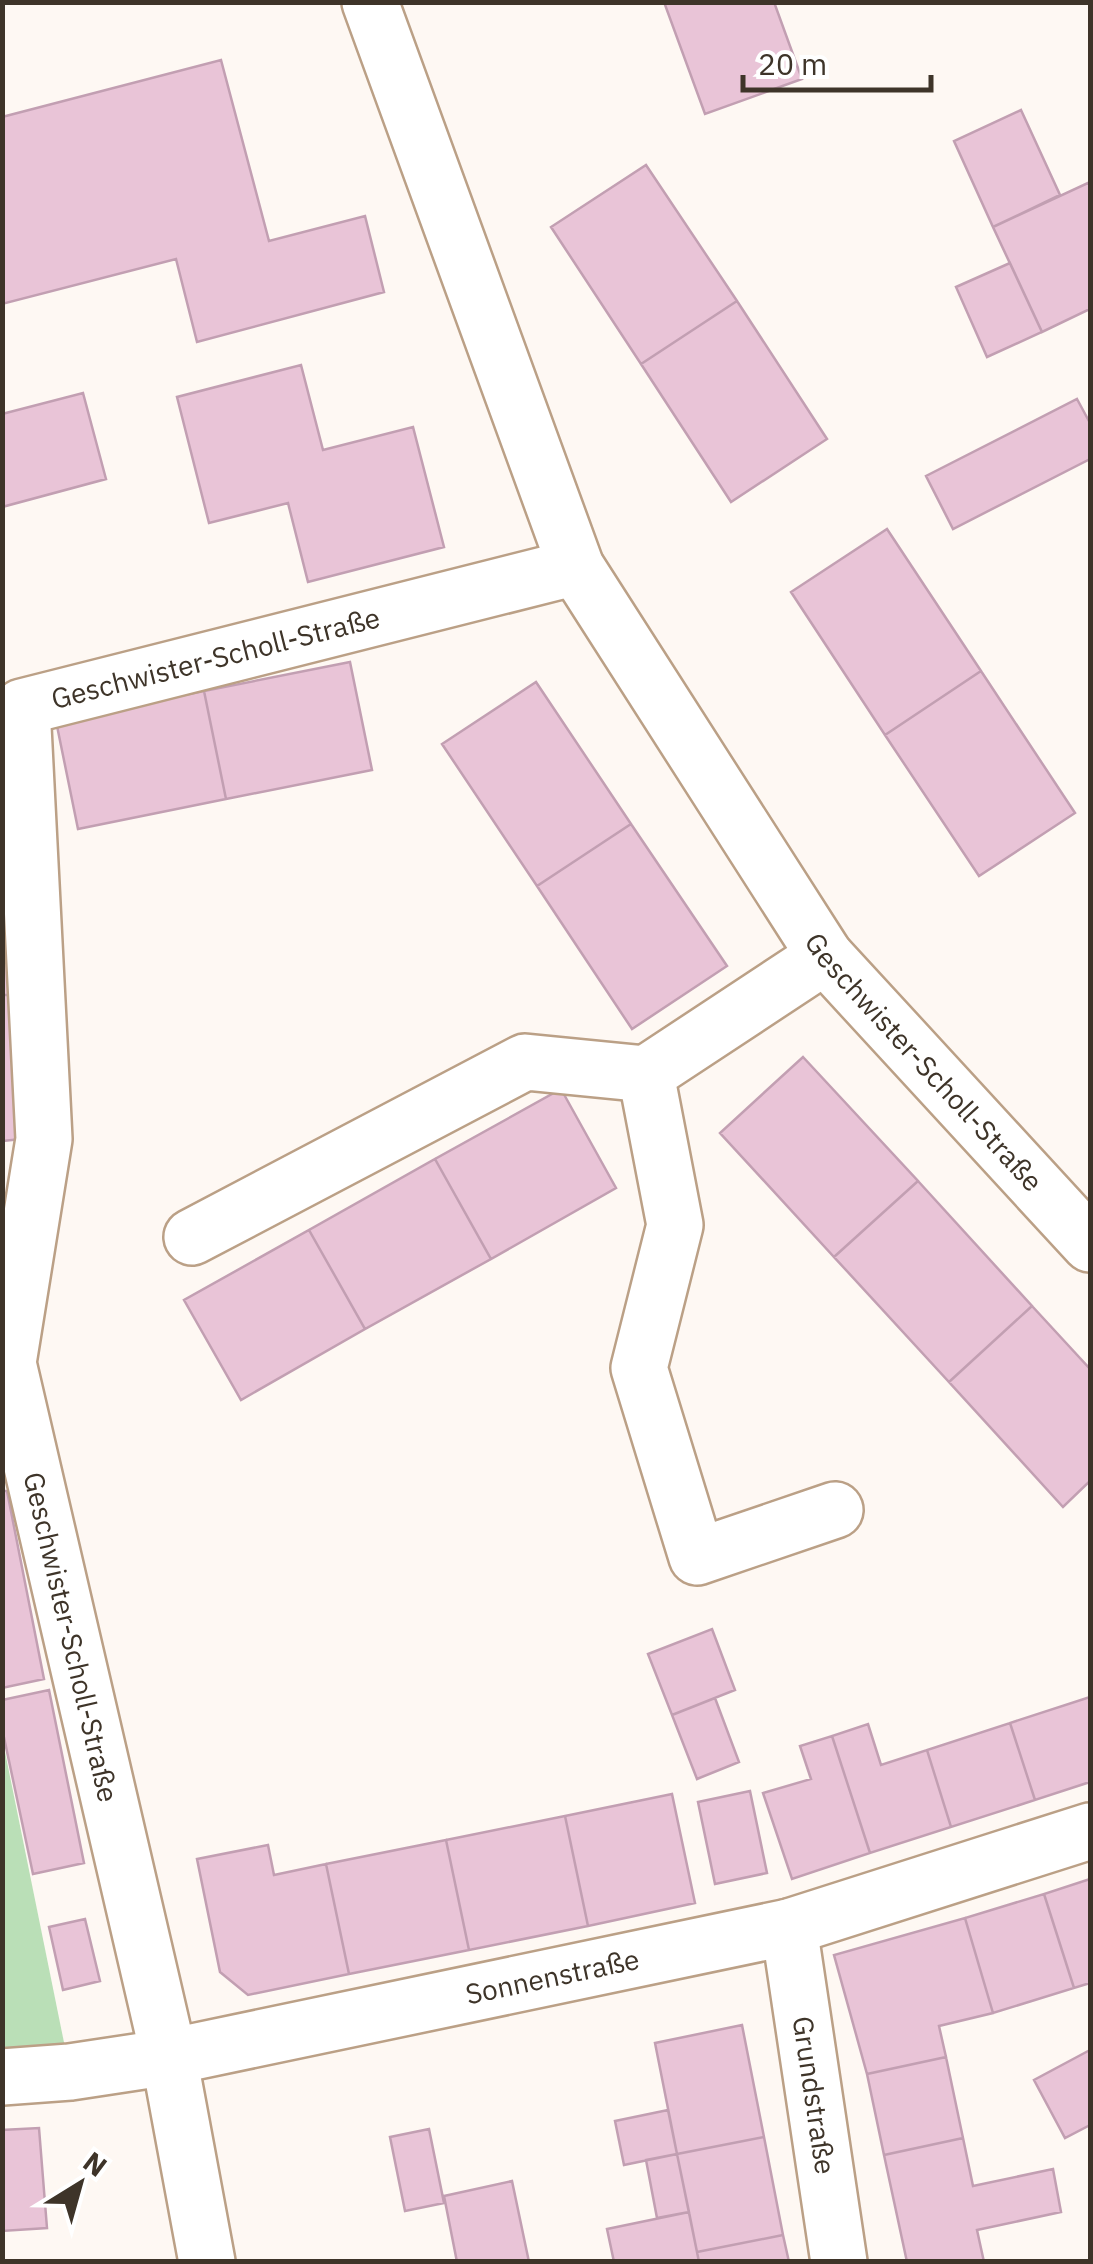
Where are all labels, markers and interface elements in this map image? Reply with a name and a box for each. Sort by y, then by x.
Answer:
scale bar [743,30,930,92]
text: 20 m [758,44,827,83]
street label: Geschwister-Scholl-Straße [47,598,384,717]
street label: Geschwister-Scholl-Straße [797,925,1051,1199]
street label: Geschwister-Scholl-Straße [15,1468,127,1805]
street label: Sonnenstraße [462,1940,643,2012]
street label: Grundstraße [785,2013,845,2177]
north arrow [30,2134,130,2234]
text: N [76,2143,115,2185]

